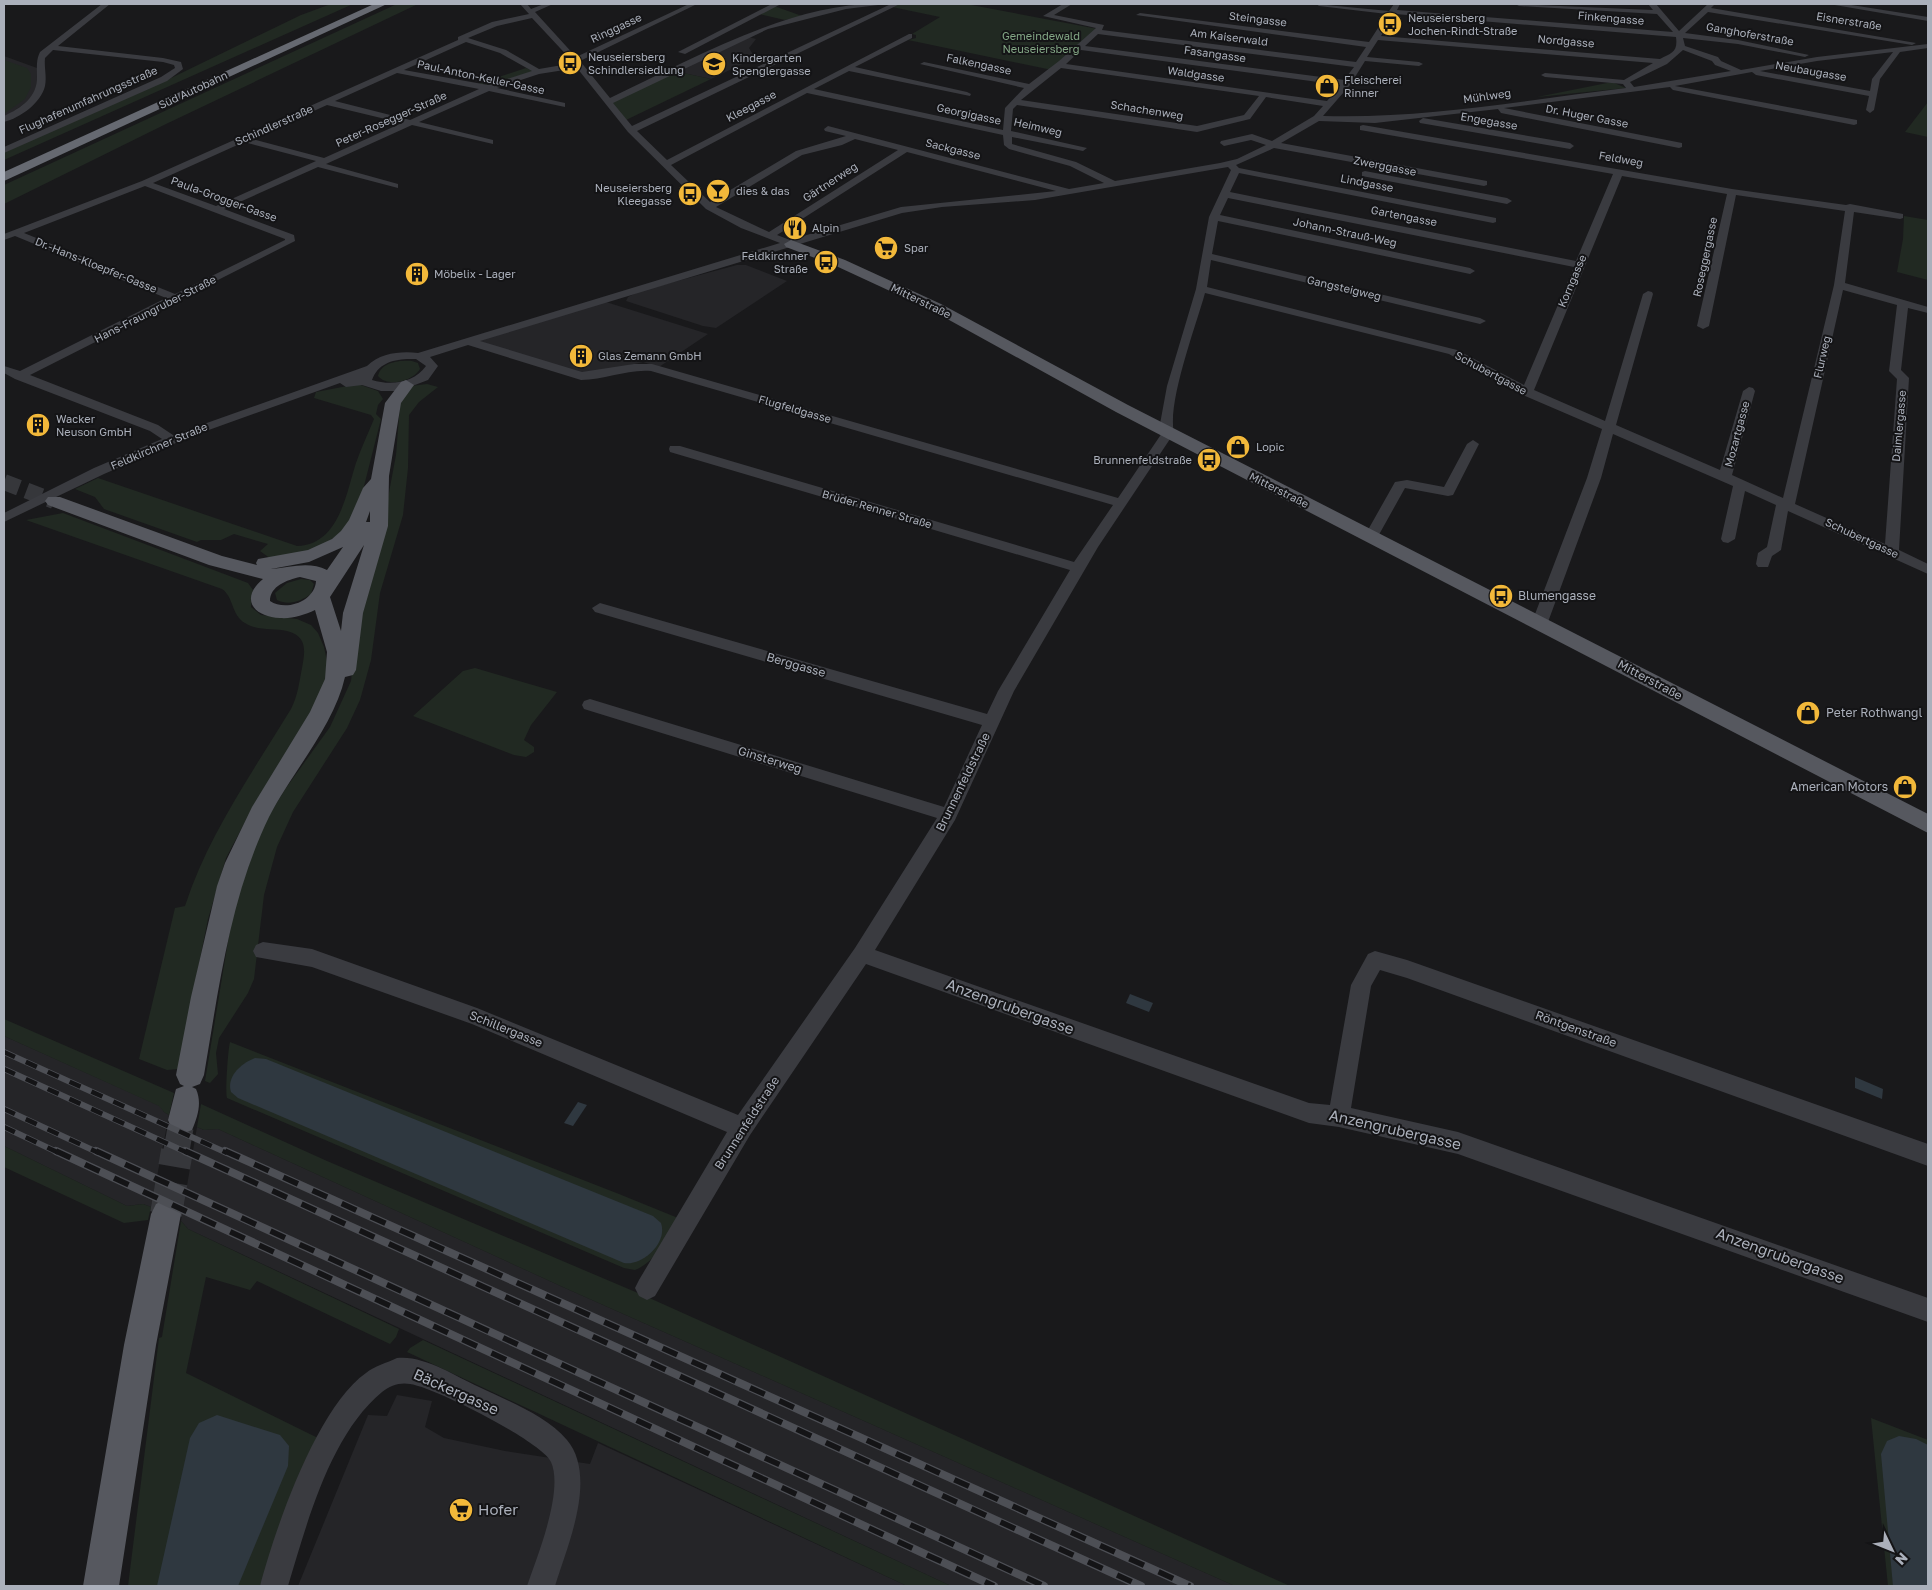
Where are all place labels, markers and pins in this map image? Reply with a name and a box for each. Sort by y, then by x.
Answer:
bus stop icon: Neuseiersberg Jochen-Rindt-Straße [1377,11,1403,37]
place label: Neuseiersberg Jochen-Rindt-Straße [1408,11,1517,37]
bus stop icon: Neuseiersberg Schindlersiedlung [557,50,583,76]
place label: Neuseiersberg Schindlersiedlung [588,50,684,76]
school or university icon: Kindergarten Spenglergasse [701,51,727,77]
place label: Kindergarten Spenglergasse [732,51,811,77]
shop icon: Fleischerei Rinner [1314,73,1340,99]
place label: Fleischerei Rinner [1344,73,1402,99]
bar icon: dies & das [705,178,731,204]
place label: Neuseiersberg Kleegasse [595,181,672,207]
bus stop icon: Neuseiersberg Kleegasse [677,181,703,207]
place label: dies & das [736,184,790,197]
restaurant icon: Alpin [782,215,808,241]
place label: Alpin [812,221,839,234]
supermarket icon: Spar [873,235,899,261]
place label: Spar [904,241,929,254]
place label: Feldkirchner Straße [741,249,809,275]
bus stop icon: Feldkirchner Straße [813,249,839,275]
building icon: Möbelix - Lager [404,261,430,287]
place label: Möbelix - Lager [434,267,516,280]
building icon: Glas Zemann GmbH [568,343,594,369]
place label: Glas Zemann GmbH [598,349,702,362]
building icon: Wacker Neuson GmbH [25,412,51,438]
place label: Wacker Neuson GmbH [56,412,132,438]
shop icon: Lopic [1225,434,1251,460]
place label: Lopic [1256,440,1284,453]
bus stop icon: Brunnenfeldstraße [1196,447,1222,473]
place label: Brunnenfeldstraße [1093,453,1192,466]
bus stop icon: Blumengasse [1488,583,1514,609]
place label: Blumengasse [1518,588,1596,603]
shop icon: Peter Rothwangl [1795,700,1821,726]
place label: Peter Rothwangl [1826,705,1922,720]
shop icon: American Motors [1892,774,1918,800]
place label: American Motors [1790,779,1888,794]
supermarket icon: Hofer [448,1497,474,1523]
place label: Hofer [478,1500,518,1518]

